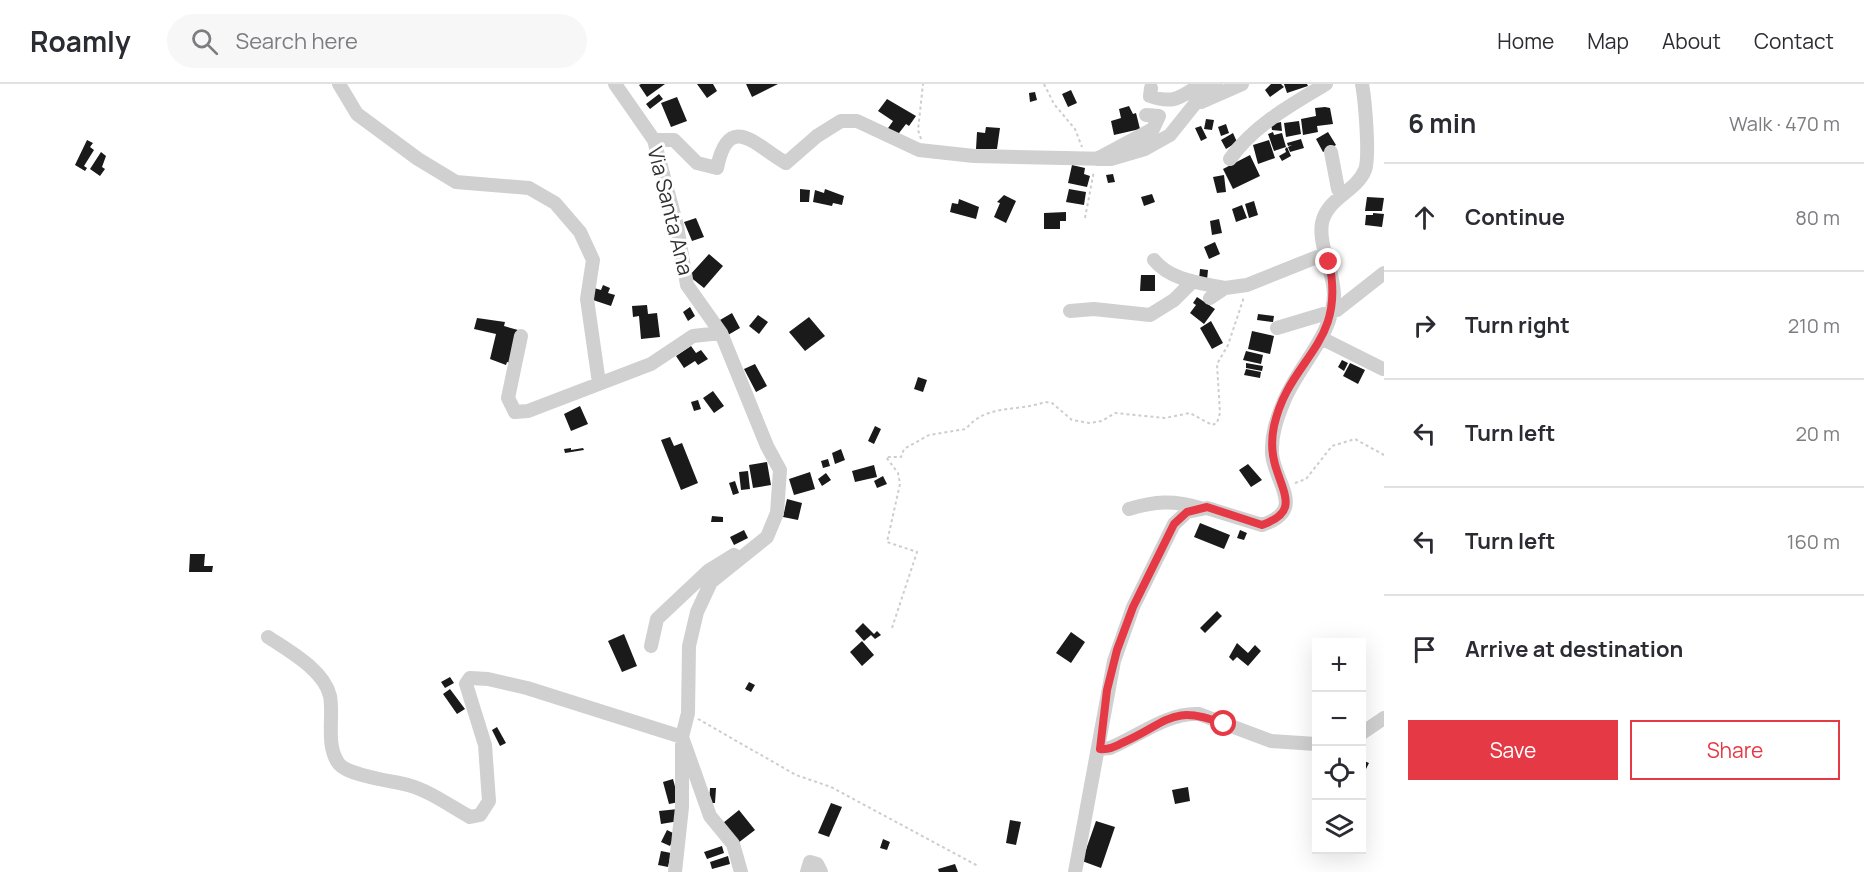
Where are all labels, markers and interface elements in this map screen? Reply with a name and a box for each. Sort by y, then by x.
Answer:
search box [167,14,587,68]
text: Roamly [30,22,131,60]
icon: search [188,25,221,58]
text: Search here [236,26,358,56]
text: Home [1497,27,1554,55]
text: Map [1587,27,1629,55]
text: About [1662,27,1721,55]
text: Contact [1754,27,1834,55]
text: 6 min [1408,105,1476,141]
text: Walk · 470 m [1729,110,1840,137]
street label: Via Santa Ana [641,143,701,278]
icon: ahead [1408,201,1441,234]
text: Continue [1465,202,1565,232]
text: 80 m [1795,204,1840,231]
route end [1315,248,1341,274]
icon: right [1408,309,1441,342]
text: Turn right [1465,310,1570,340]
text: 210 m [1788,312,1840,339]
icon: left [1408,417,1441,450]
text: Turn left [1465,418,1555,448]
text: 20 m [1795,420,1840,447]
icon: left [1408,525,1441,558]
text: Turn left [1465,526,1555,556]
text: 160 m [1787,528,1840,555]
icon: arrive [1408,633,1441,666]
text: Arrive at destination [1465,634,1683,664]
map controls [1312,638,1366,854]
button: + [1312,638,1366,692]
button: − [1312,692,1366,746]
route start [1210,710,1236,736]
button: Save [1408,720,1618,780]
button: Share [1630,720,1840,780]
button: locate [1312,746,1366,800]
button: layers [1312,800,1366,854]

